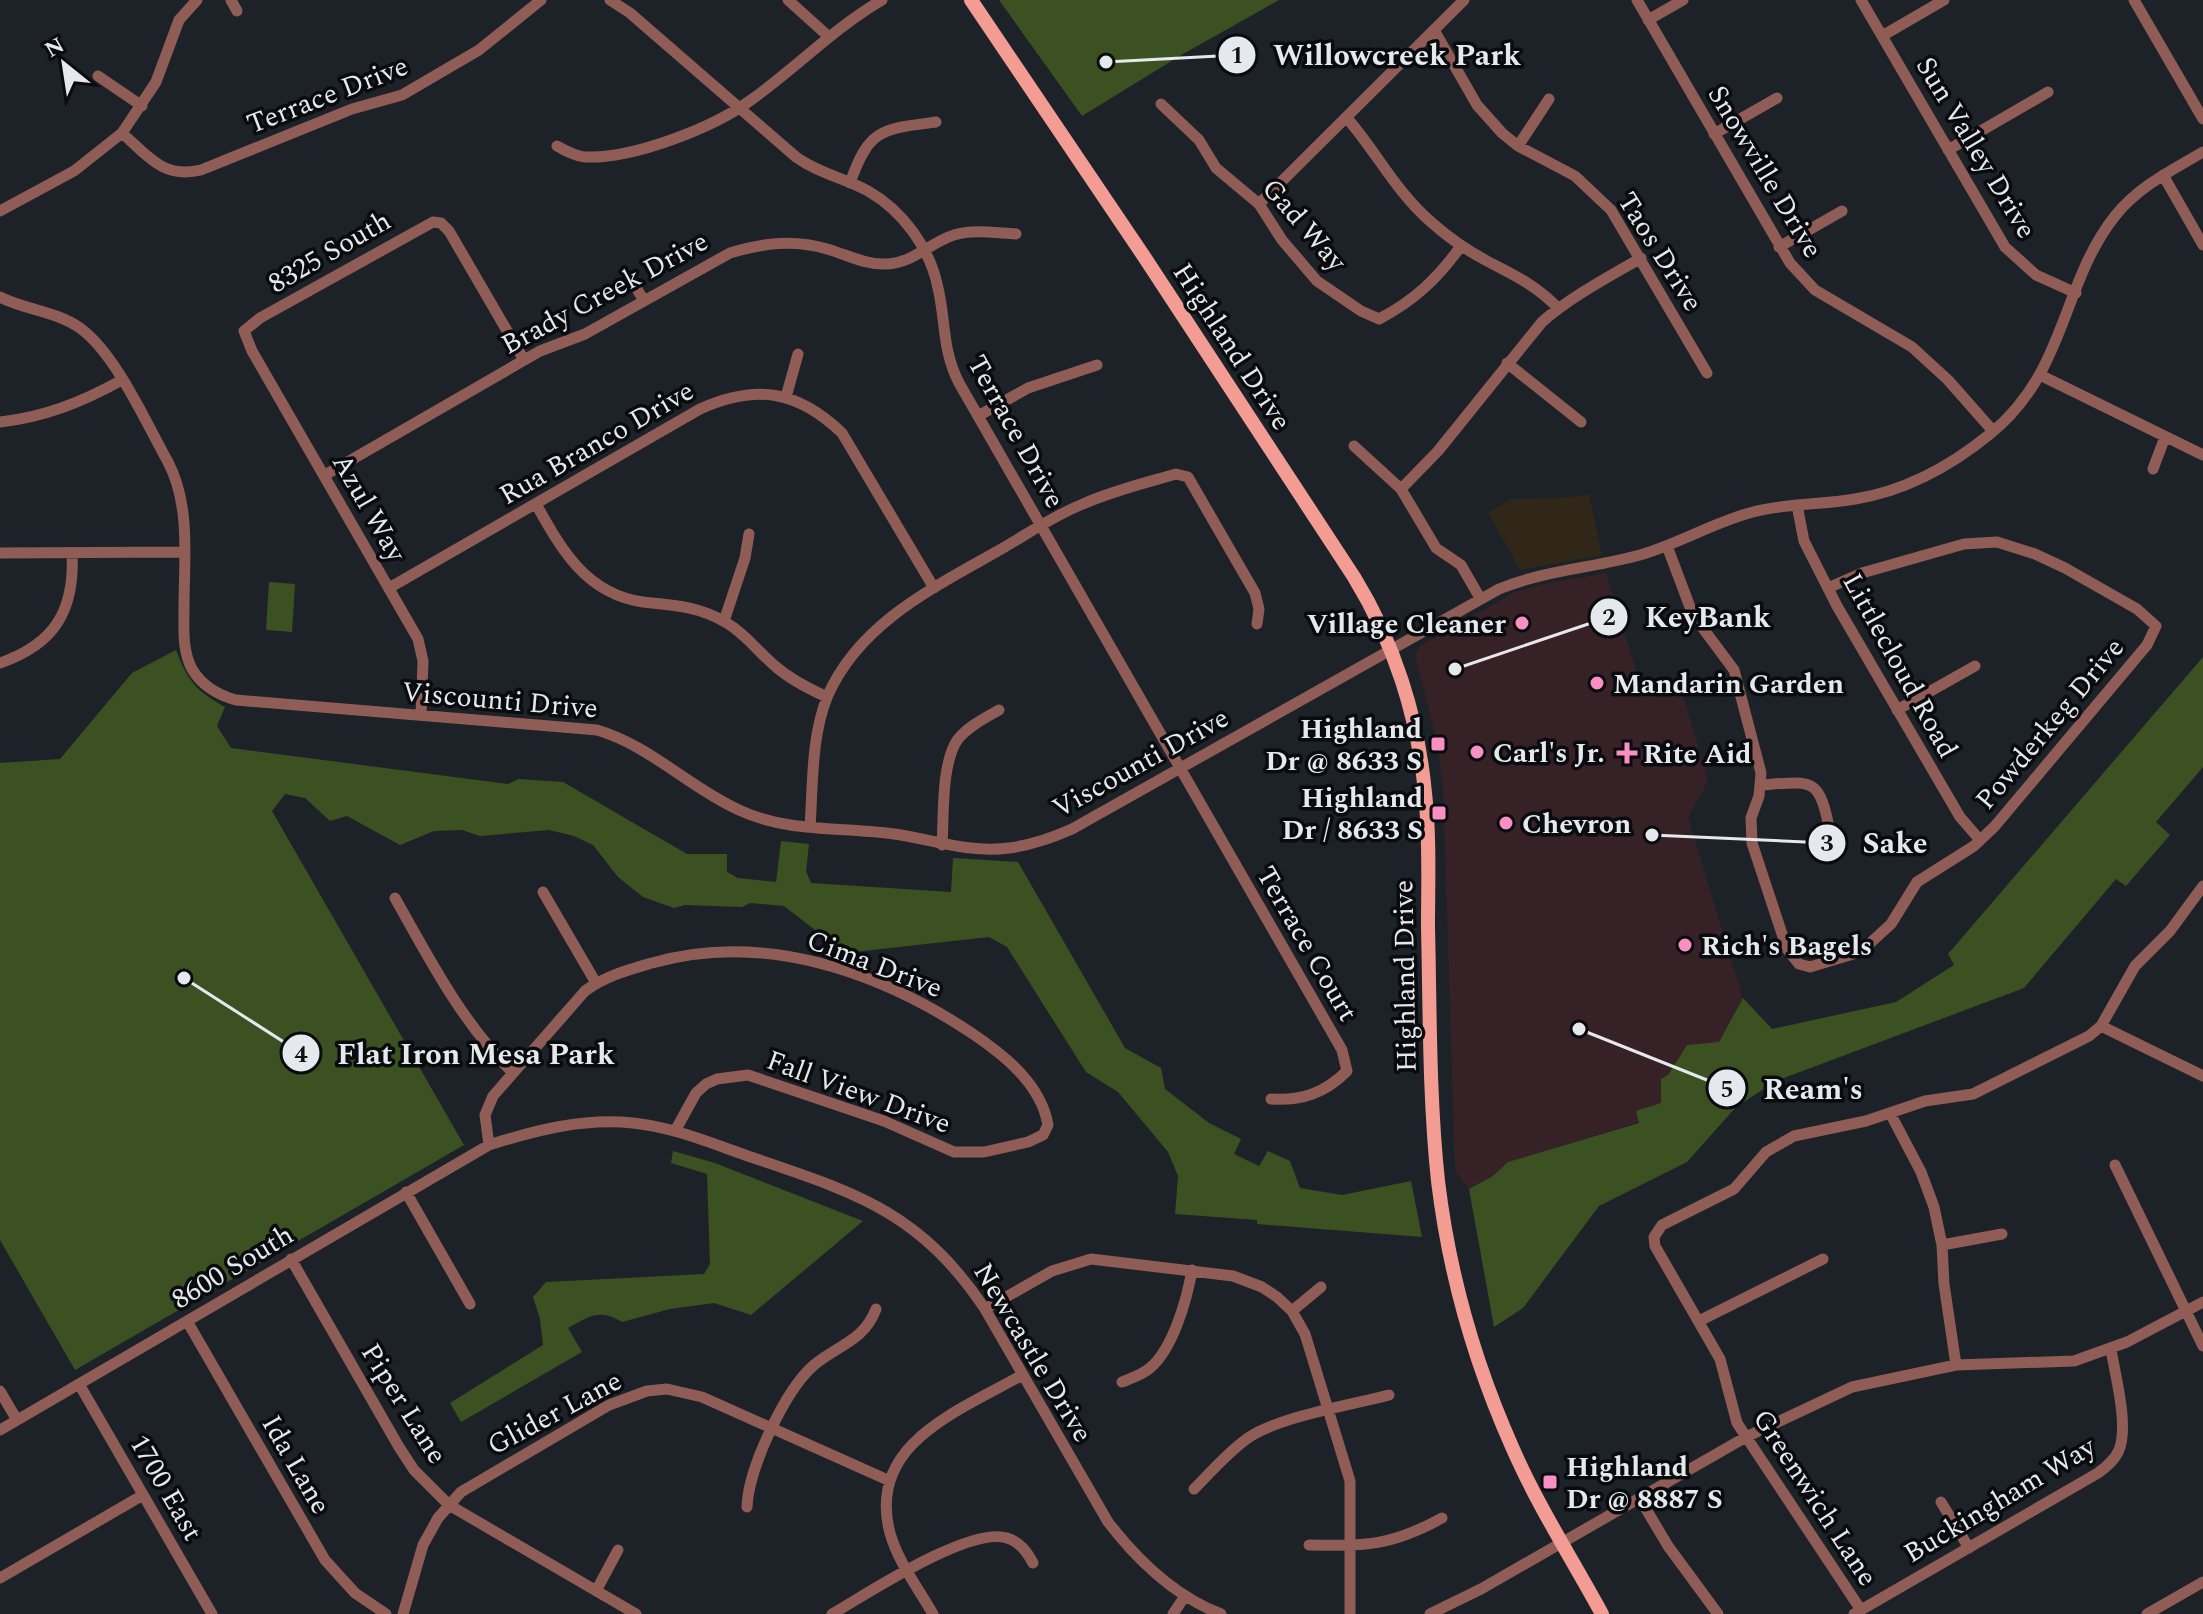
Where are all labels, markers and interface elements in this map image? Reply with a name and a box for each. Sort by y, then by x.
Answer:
north arrow [24,24,104,104]
callout: Willowcreek Park [1217,28,1537,82]
text: N [39,29,71,67]
text: Willowcreek Park [1273,33,1521,79]
text: 1 [1230,38,1244,74]
street label: Terrace Drive [241,45,414,146]
street label: Sun Valley Drive [1904,49,2047,247]
street label: Snowville Drive [1696,77,1833,266]
street label: Gad Way [1251,169,1358,282]
street label: Taos Drive [1606,183,1714,320]
street label: 8325 South [260,200,399,305]
street label: Brady Creek Drive [493,221,716,366]
street label: Highland Drive [1161,255,1302,439]
street label: Terrace Drive [956,347,1076,516]
street label: Rua Branco Drive [491,370,702,517]
street label: Azul Way [320,446,418,571]
street label: Littlecloud Road [1831,565,1969,766]
callout: KeyBank [1589,590,1786,644]
text: KeyBank [1645,595,1771,641]
text: 2 [1602,600,1616,636]
place label: Village Cleaner [1307,603,1506,646]
marker: Village Cleaner [1513,614,1531,632]
street label: Powderkeg Drive [1965,628,2135,819]
place label: Mandarin Garden [1613,663,1844,706]
street label: Viscounti Drive [400,671,600,730]
marker: Mandarin Garden [1588,674,1606,692]
street label: Viscounti Drive [1044,697,1237,830]
place label: Highland Dr @ 8633 S [1265,708,1422,783]
place label: Carl's Jr. [1493,732,1605,775]
place label: Rite Aid [1643,733,1752,776]
marker: Highland Dr @ 8633 S [1429,735,1447,753]
marker: Carl's Jr. [1468,743,1486,761]
marker: Rite Aid [1618,744,1636,762]
place label: Highland Dr / 8633 S [1282,777,1423,852]
place label: Chevron [1522,803,1631,846]
marker: Highland Dr / 8633 S [1430,804,1448,822]
marker: Chevron [1497,814,1515,832]
callout: Sake [1807,816,1944,870]
text: Sake [1862,821,1928,867]
text: 3 [1820,826,1834,862]
street label: Terrace Court [1245,858,1369,1030]
street label: Highland Drive [1382,880,1429,1072]
street label: Cima Drive [800,919,949,1010]
place label: Rich's Bagels [1701,925,1872,968]
marker: Rich's Bagels [1676,936,1694,954]
callout: Flat Iron Mesa Park [281,1026,631,1080]
text: Flat Iron Mesa Park [337,1032,615,1078]
text: 4 [294,1037,308,1073]
street label: Fall View Drive [760,1039,957,1146]
callout: Ream's [1707,1061,1878,1115]
text: Ream's [1763,1067,1863,1113]
text: 5 [1720,1072,1734,1108]
street label: 8600 South [164,1214,302,1321]
street label: Newcastle Drive [962,1255,1103,1451]
street label: Piper Lane [350,1335,458,1473]
street label: Glider Lane [480,1360,630,1467]
street label: Greenwich Lane [1741,1401,1888,1595]
street label: Ida Lane [250,1407,341,1522]
street label: Buckingham Way [1896,1425,2105,1575]
street label: 1700 East [118,1426,214,1549]
place label: Highland Dr @ 8887 S [1566,1446,1723,1521]
marker: Highland Dr @ 8887 S [1541,1473,1559,1491]

